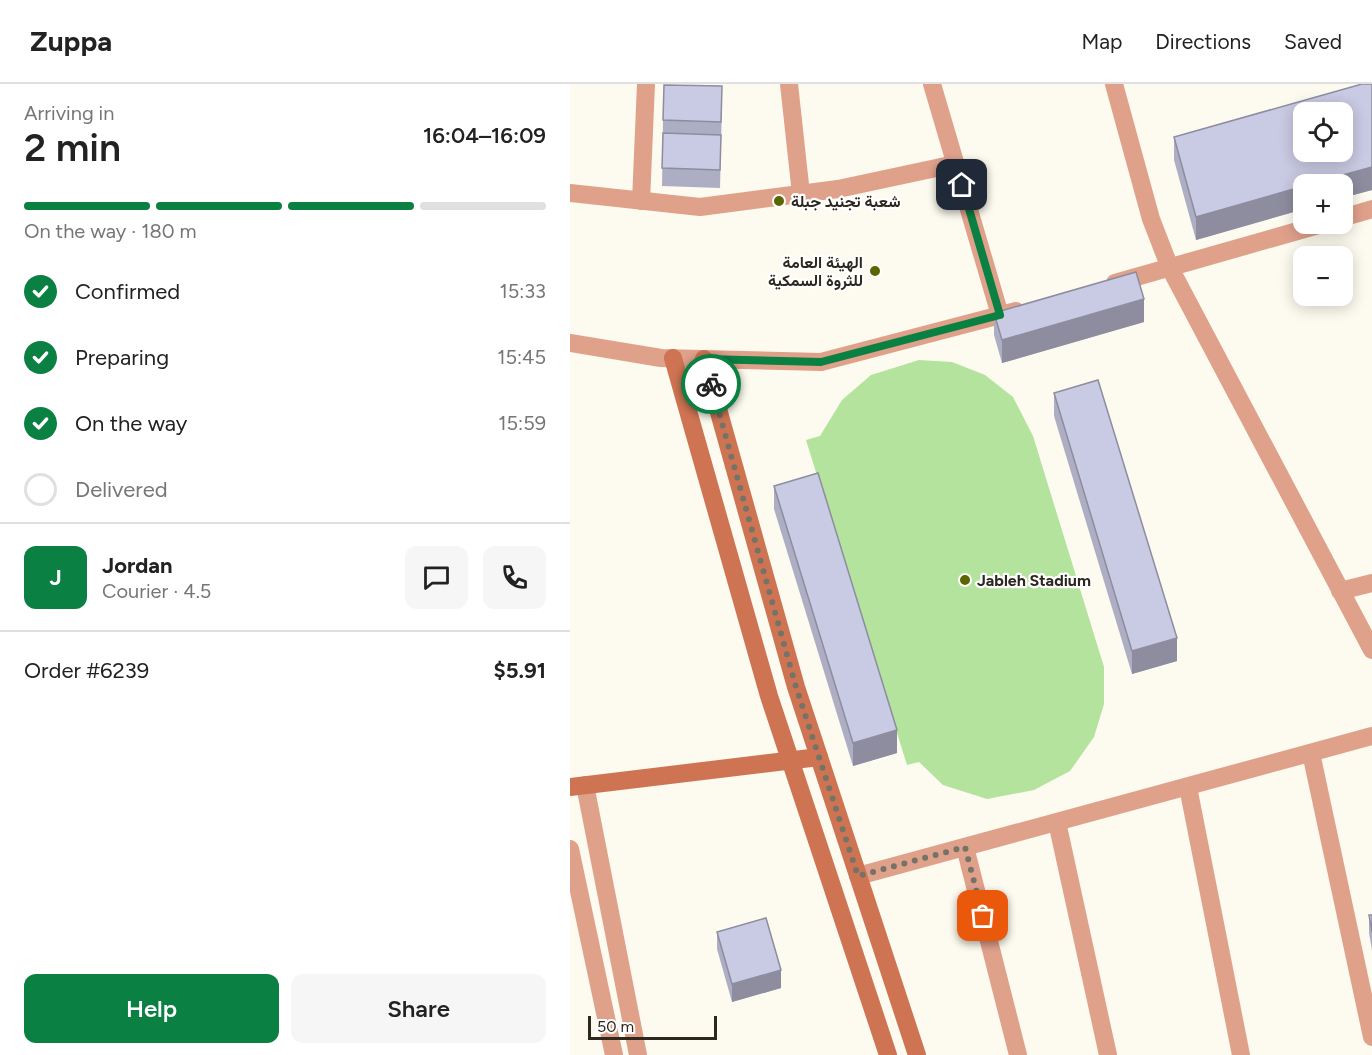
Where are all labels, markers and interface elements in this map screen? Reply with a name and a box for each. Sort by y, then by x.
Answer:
text: Zuppa [30,24,112,58]
text: Map [1081,29,1122,54]
text: Directions [1155,29,1251,54]
text: Saved [1284,29,1342,54]
text: Arriving in [24,101,114,125]
map controls [1293,102,1353,306]
button: locate [1293,102,1353,162]
text: 16:04–16:09 [423,122,546,149]
text: 2 min [24,124,121,171]
pin [936,159,987,210]
icon: home [945,168,978,201]
button: + [1293,174,1353,234]
place label: شعبة تجنيد جبلة [791,192,901,211]
marker: شعبة تجنيد جبلة [772,194,786,208]
text: On the way · 180 m [24,219,197,243]
button: − [1293,246,1353,306]
place label: الهيئة العامة للثروة السمكية [768,253,863,291]
marker: الهيئة العامة للثروة السمكية [868,264,882,278]
icon: check [24,275,57,308]
text: Confirmed [75,278,180,305]
text: 15:33 [499,279,546,303]
icon: check [24,341,57,374]
text: Preparing [75,344,169,371]
text: 15:45 [497,345,546,369]
courier [681,354,741,414]
icon: bike [695,368,728,401]
icon: check [24,407,57,440]
text: On the way [75,410,187,437]
text: 15:59 [498,411,546,435]
text: Delivered [75,476,168,503]
button: chat [405,546,468,609]
button: phone [483,546,546,609]
text: Jordan [102,552,173,579]
text: J [49,564,62,591]
place label: Jableh Stadium [977,571,1091,590]
marker: Jableh Stadium [958,573,972,587]
text: Courier · 4.5 [102,579,211,603]
text: Order #6239 [24,657,149,684]
text: $5.91 [494,657,546,684]
pin [957,890,1008,941]
icon: bag [966,899,999,932]
button: Help [24,974,279,1043]
button: Share [291,974,546,1043]
scale bar [588,1013,717,1040]
text: 50 m [597,1017,634,1036]

